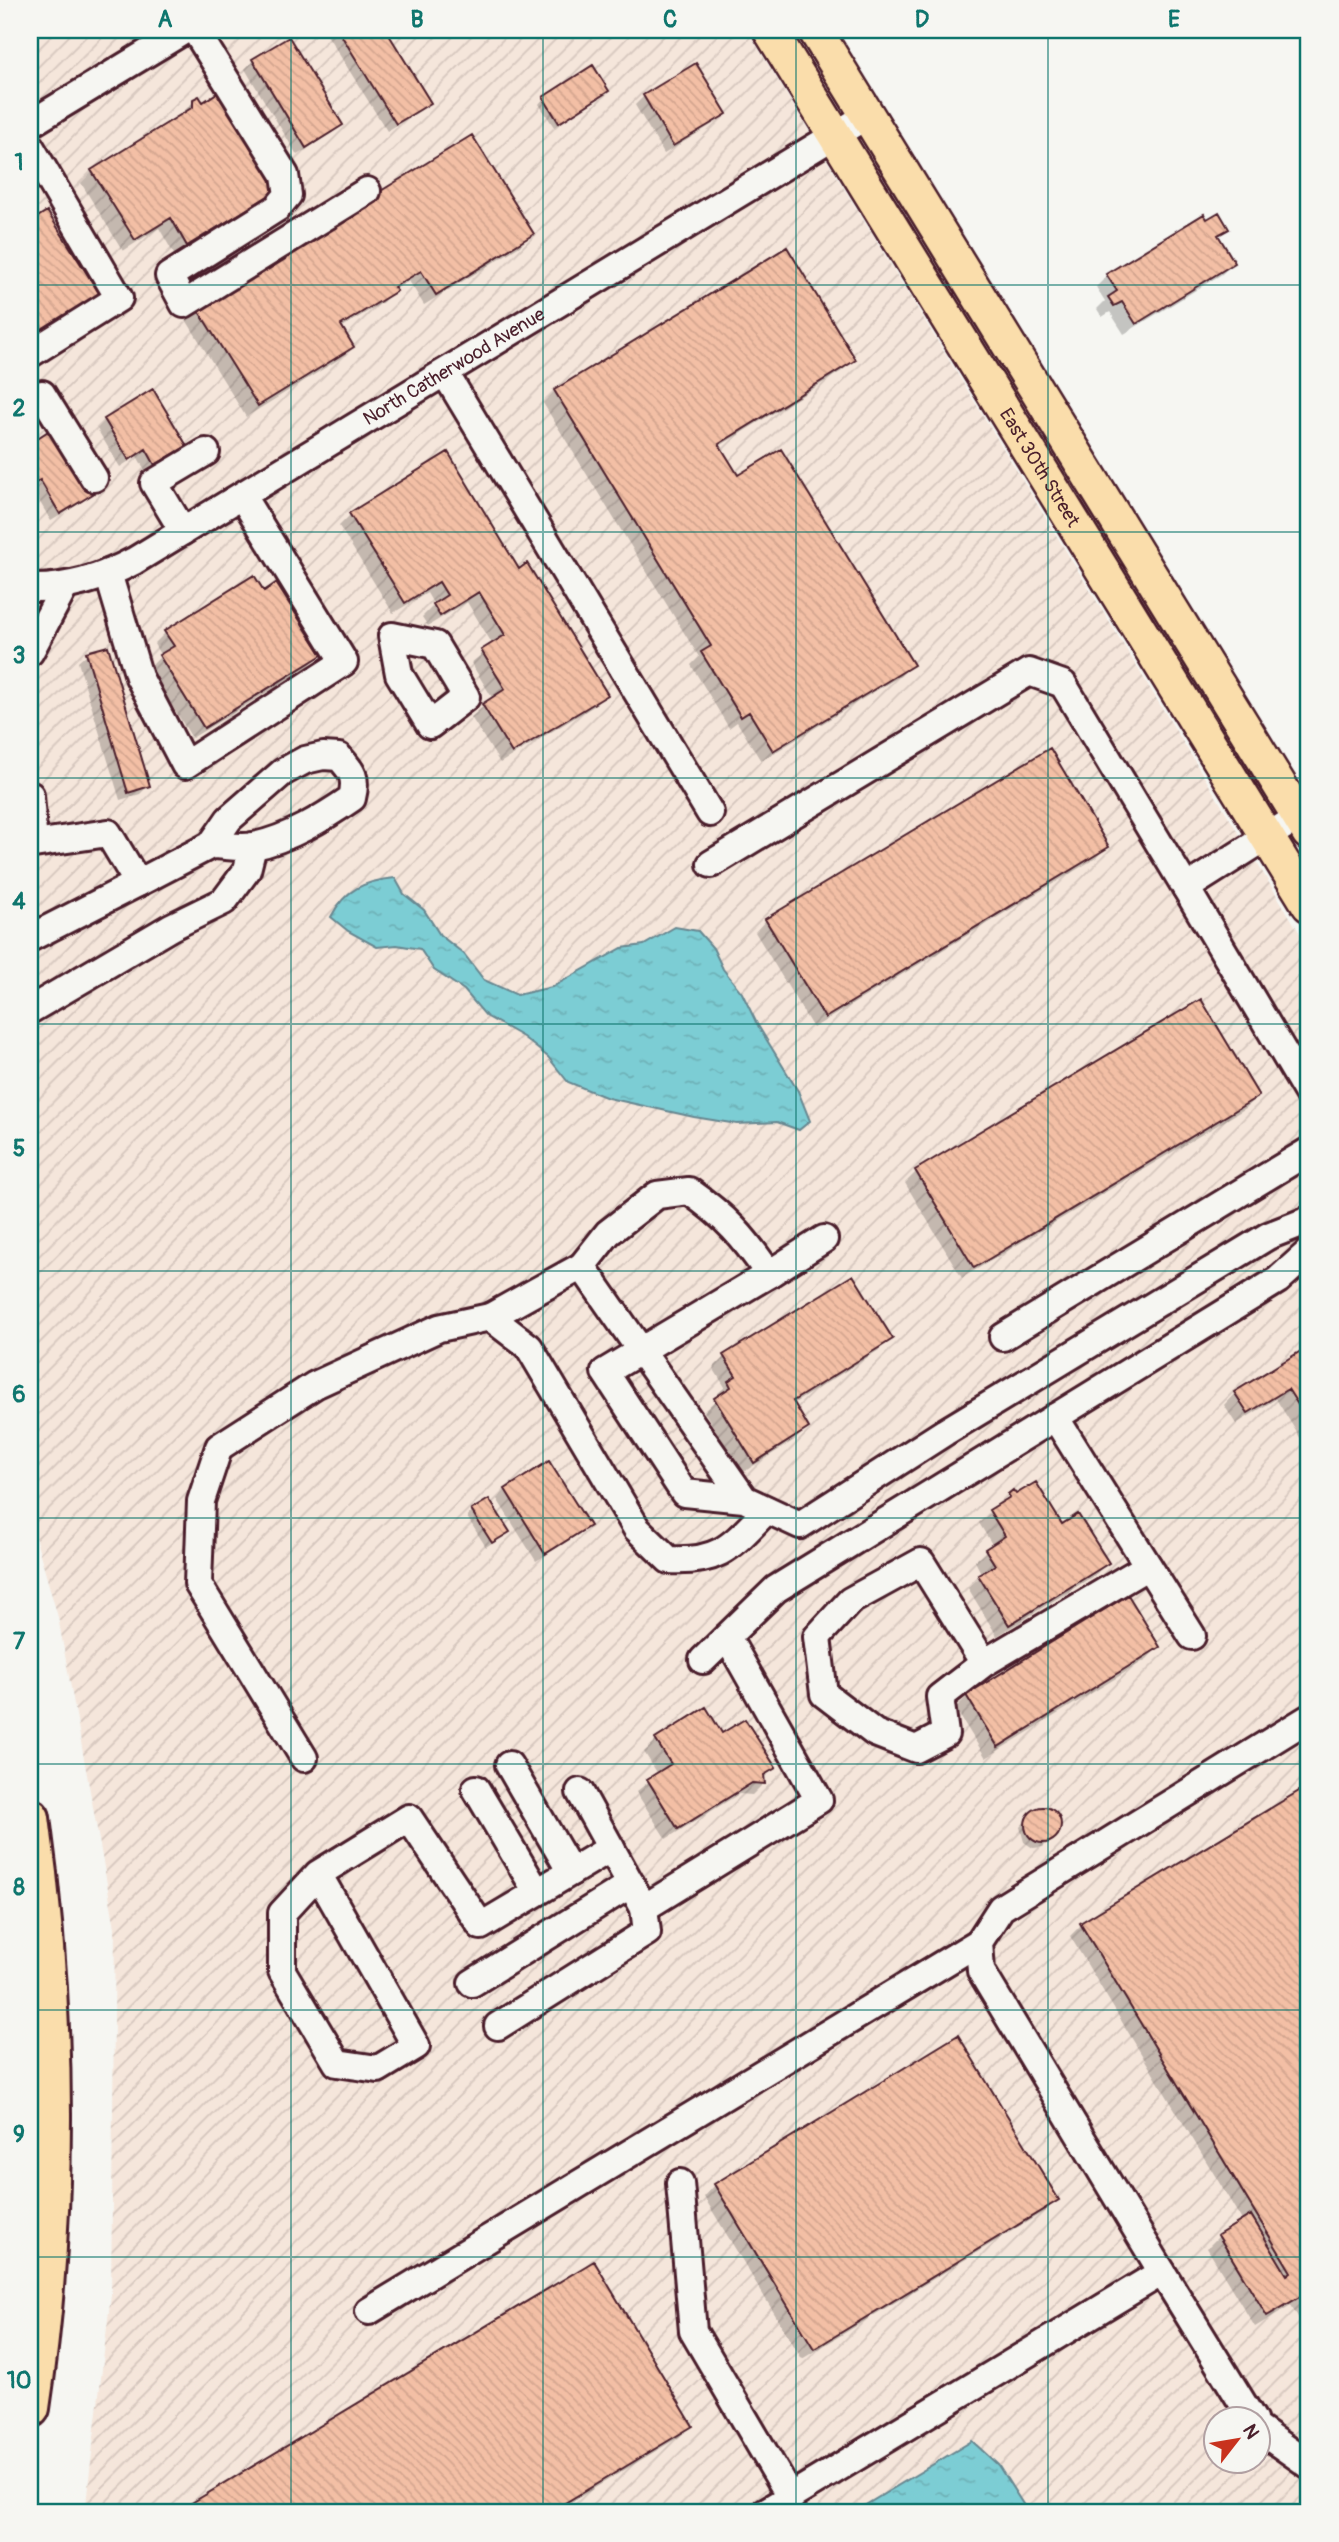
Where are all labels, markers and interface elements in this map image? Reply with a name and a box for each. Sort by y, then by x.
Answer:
text: A [158,5,173,34]
text: B [410,5,424,34]
text: C [663,5,677,34]
text: D [915,5,929,34]
text: E [1168,5,1180,34]
text: 1 [15,148,24,177]
street label: North Catherwood Avenue [359,302,550,431]
text: 2 [13,394,26,423]
street label: East 30th Street [994,404,1085,532]
text: 3 [13,641,25,670]
text: 4 [12,887,26,916]
text: 5 [13,1134,25,1163]
text: 6 [12,1380,26,1409]
text: 7 [13,1627,26,1656]
text: 8 [13,1873,25,1902]
text: 9 [13,2120,25,2149]
text: 10 [7,2366,31,2395]
north arrow [1202,2406,1272,2476]
text: N [1237,2420,1264,2444]

